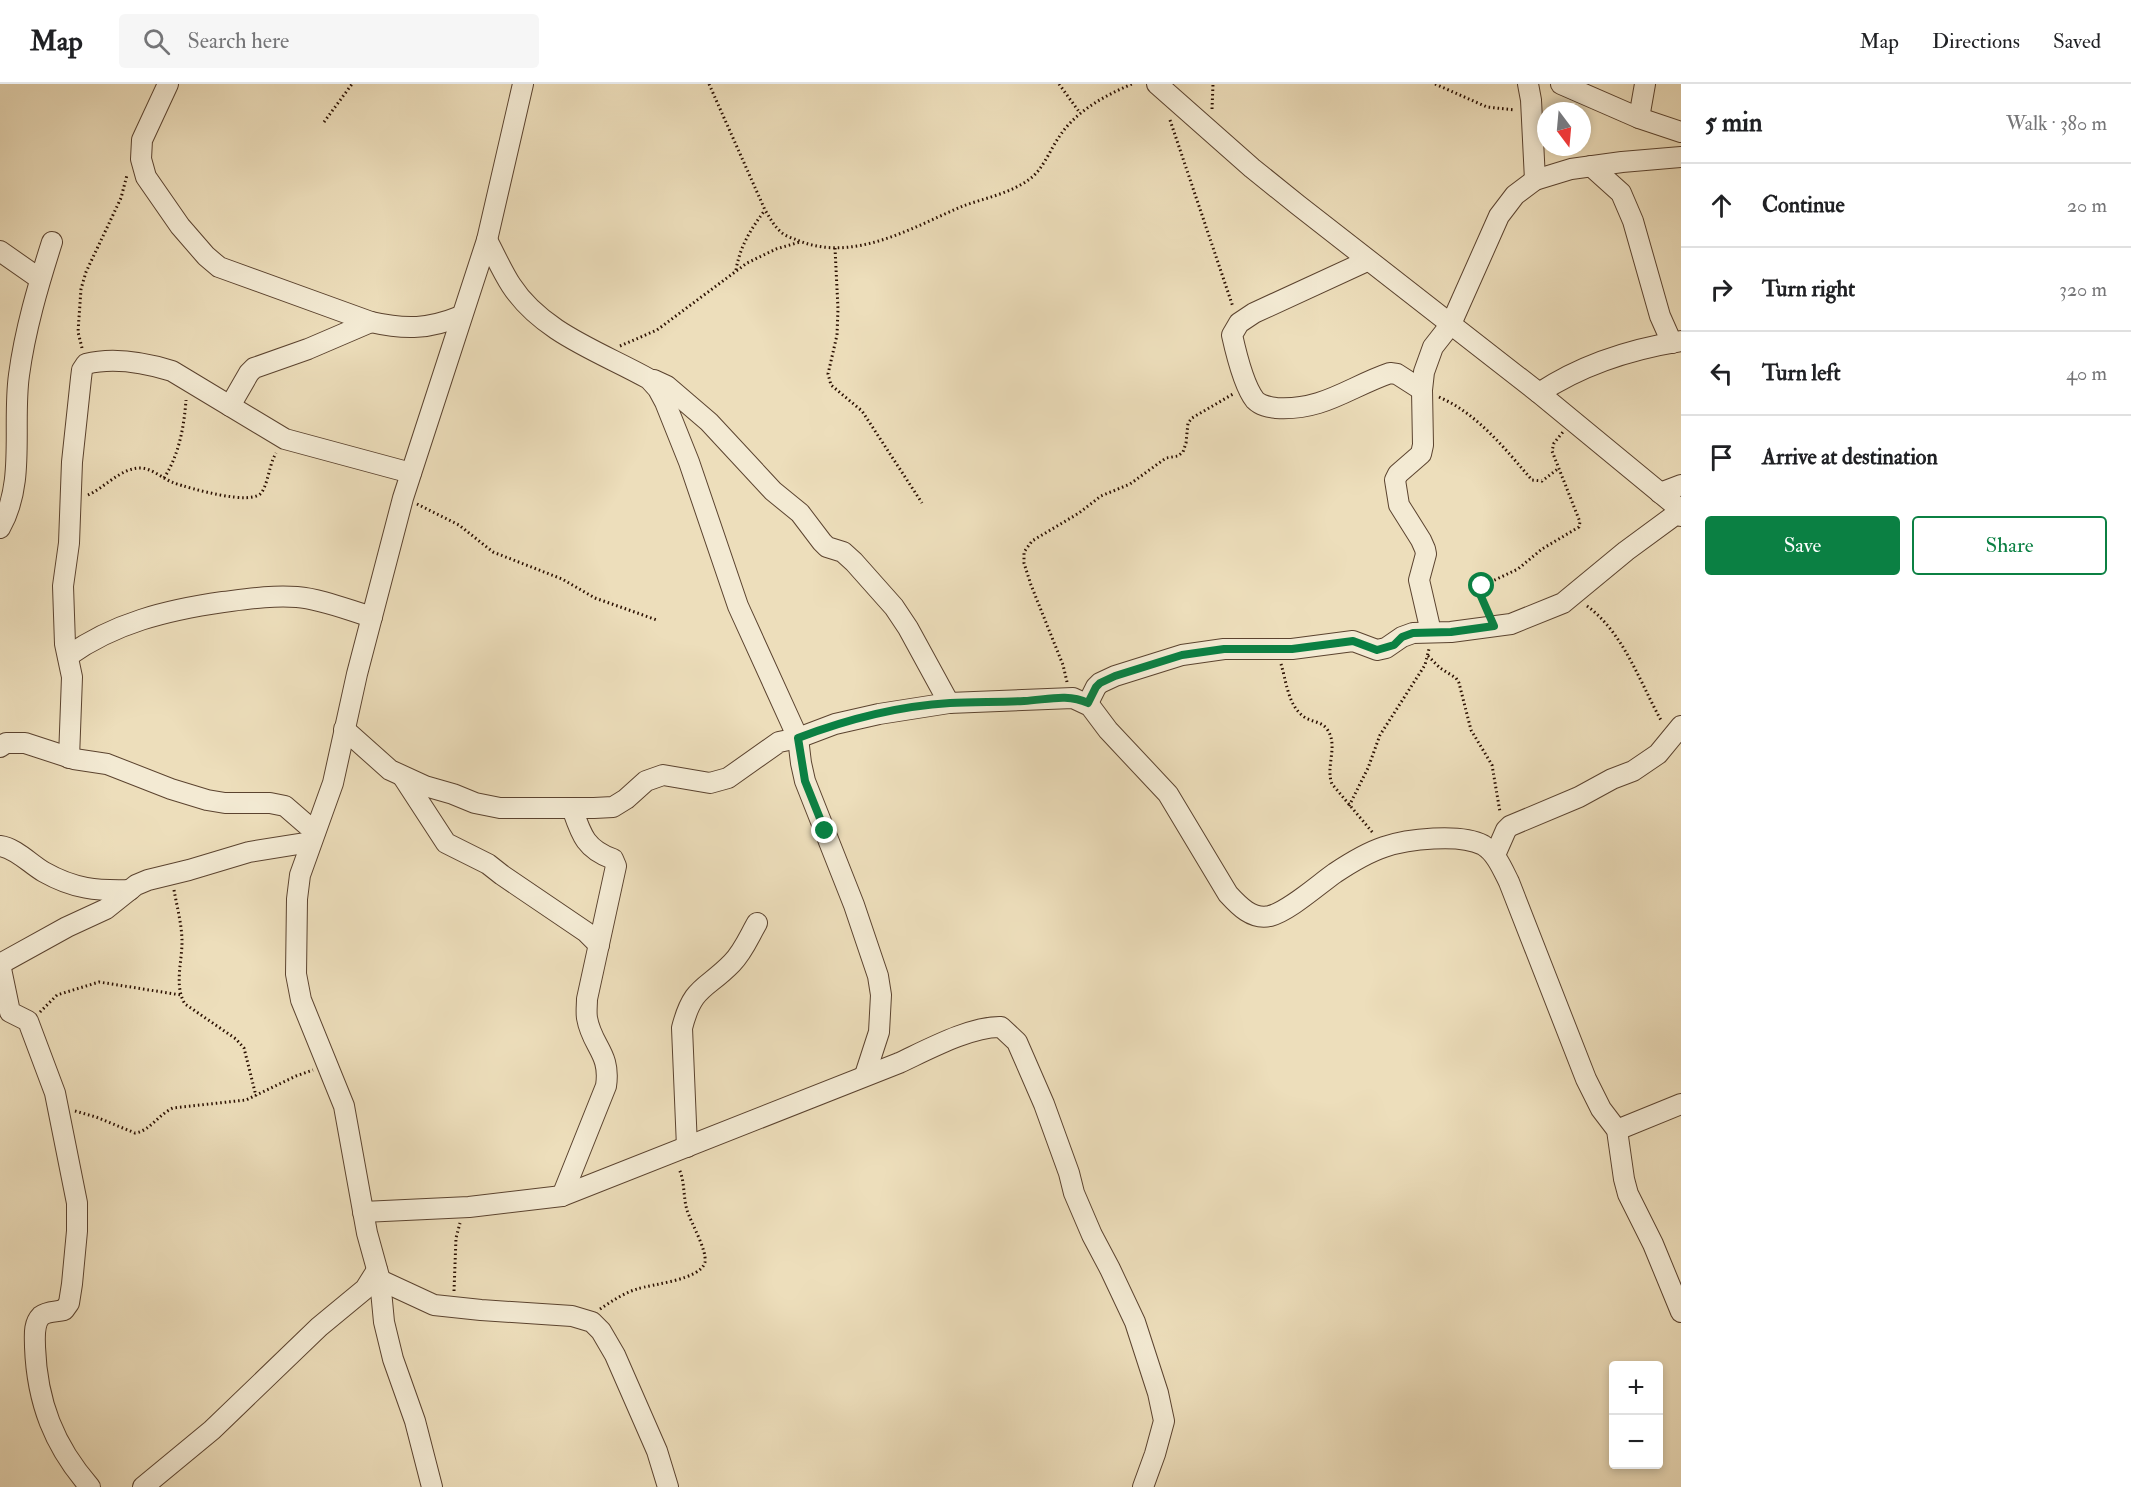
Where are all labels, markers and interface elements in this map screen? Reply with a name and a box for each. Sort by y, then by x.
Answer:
search box [119,14,539,68]
text: Map [30,24,83,59]
icon: search [140,25,173,58]
text: Search here [188,27,289,55]
text: Map [1859,28,1899,55]
text: Directions [1932,28,2020,55]
text: Saved [2053,28,2101,55]
north arrow [1537,102,1591,156]
text: 5 min [1705,107,1762,139]
text: Walk · 380 m [2006,111,2107,136]
icon: ahead [1705,189,1738,222]
text: Continue [1762,191,1845,219]
text: 20 m [2067,193,2107,218]
icon: right [1705,273,1738,306]
text: Turn right [1762,275,1855,303]
text: 320 m [2059,277,2107,302]
icon: left [1705,357,1738,390]
text: Turn left [1762,359,1841,387]
text: 40 m [2066,361,2107,386]
icon: arrive [1705,441,1738,474]
text: Arrive at destination [1762,443,1938,471]
button: Save [1705,516,1900,575]
button: Share [1912,516,2107,575]
route start [1468,572,1494,598]
route end [811,817,837,843]
map controls [1609,1361,1663,1469]
button: + [1609,1361,1663,1415]
button: − [1609,1415,1663,1469]

